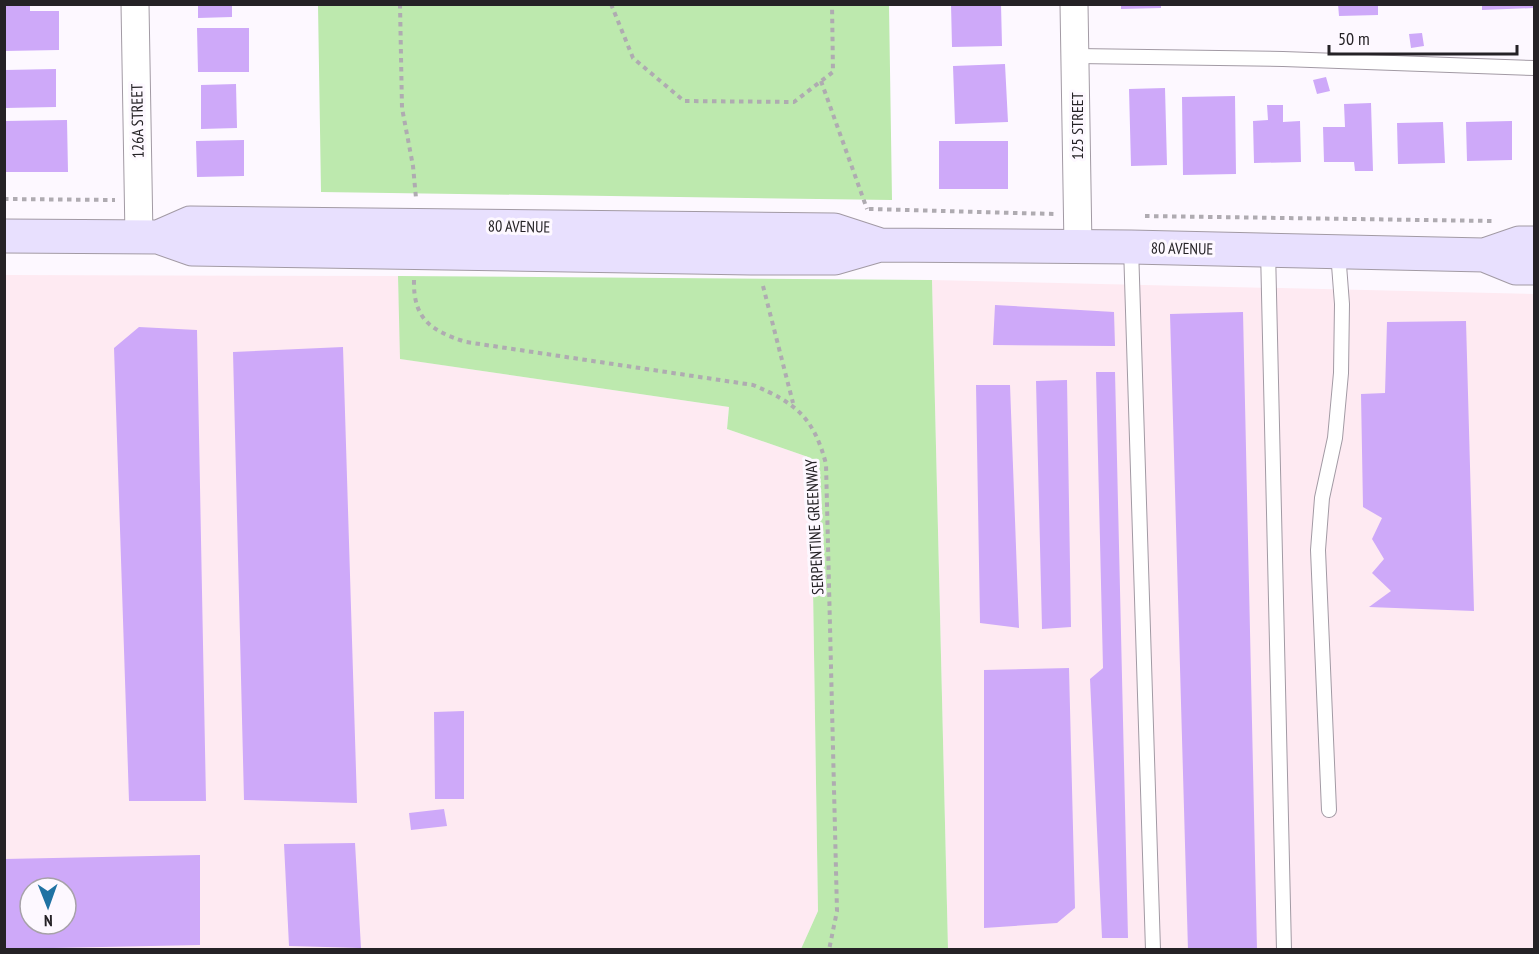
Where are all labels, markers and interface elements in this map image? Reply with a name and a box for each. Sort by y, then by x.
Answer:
scale bar [1329,18,1516,56]
text: 50 m [1338,27,1370,50]
street label: 126A STREET [126,84,148,158]
street label: 125 STREET [1067,92,1087,160]
street label: 80 AVENUE [488,215,550,237]
street label: 80 AVENUE [1151,237,1213,259]
street label: SERPENTINE GREENWAY [800,458,828,595]
north arrow [18,876,78,936]
text: N [44,911,53,931]

